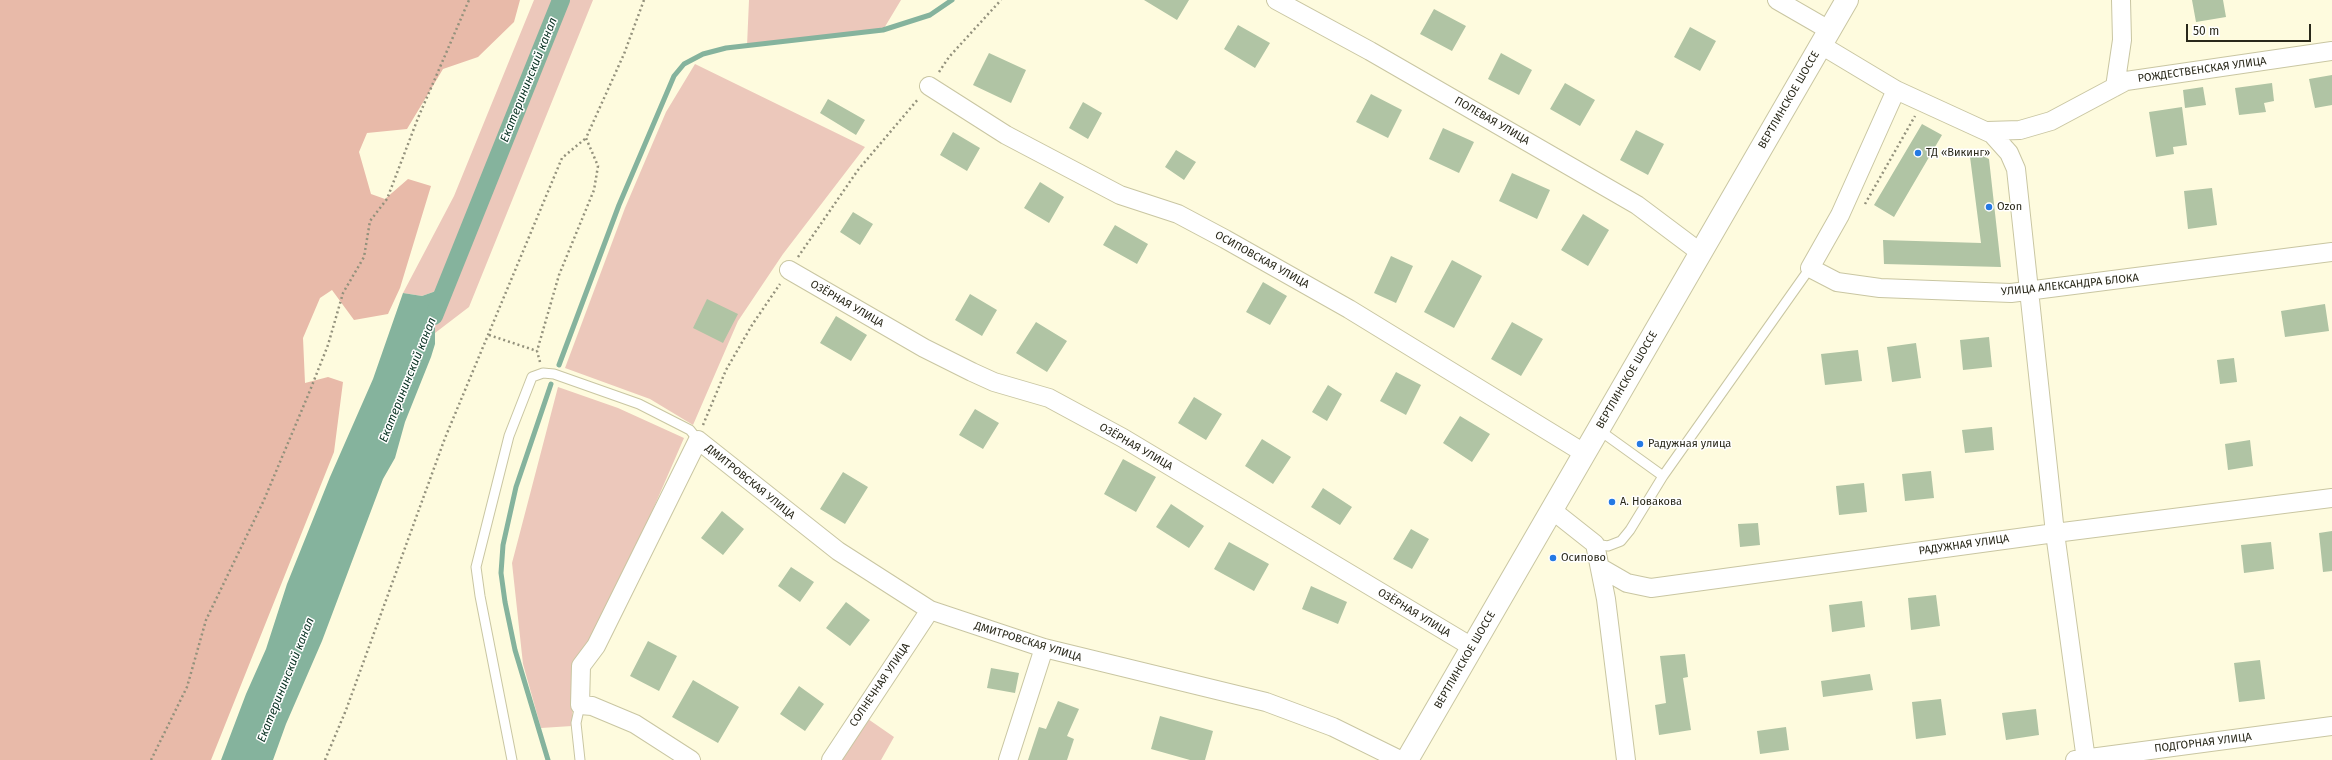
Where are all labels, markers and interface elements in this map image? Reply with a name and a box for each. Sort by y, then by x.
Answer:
water label: Екатерининский канал [497,16,561,144]
scale bar [2188,16,2313,42]
text: 50 m [2193,24,2219,38]
street label: ВЕРТЛИНСКОЕ ШОССЕ [1756,49,1822,151]
street label: РОЖДЕСТВЕНСКАЯ УЛИЦА [2137,54,2267,86]
street label: ПОЛЕВАЯ УЛИЦА [1452,94,1532,148]
place label: ТД «Викинг» [1926,146,1990,160]
marker: ТД «Викинг» [1913,148,1923,158]
place label: Ozon [1997,200,2022,214]
marker: Ozon [1984,202,1994,212]
street label: ОСИПОВСКАЯ УЛИЦА [1213,229,1311,291]
street label: УЛИЦА АЛЕКСАНДРА БЛОКА [2001,271,2139,299]
street label: ОЗЁРНАЯ УЛИЦА [808,278,886,330]
water label: Екатерининский канал [376,316,440,444]
street label: ВЕРТЛИНСКОЕ ШОССЕ [1594,329,1660,431]
street label: ОЗЁРНАЯ УЛИЦА [1097,421,1175,473]
place label: Радужная улица [1648,437,1731,451]
marker: Радужная улица [1635,439,1645,449]
street label: ДМИТРОВСКАЯ УЛИЦА [702,442,798,522]
place label: А. Новакова [1620,495,1682,509]
marker: А. Новакова [1607,497,1617,507]
street label: РАДУЖНАЯ УЛИЦА [1918,532,2010,558]
place label: Осипово [1561,551,1606,565]
marker: Осипово [1548,553,1558,563]
street label: ОЗЁРНАЯ УЛИЦА [1375,586,1453,640]
street label: ВЕРТЛИНСКОЕ ШОССЕ [1432,609,1498,711]
water label: Екатерининский канал [254,616,318,744]
street label: ДМИТРОВСКАЯ УЛИЦА [973,619,1083,665]
street label: СОЛНЕЧНАЯ УЛИЦА [847,641,913,729]
street label: ПОДГОРНАЯ УЛИЦА [2154,730,2252,756]

